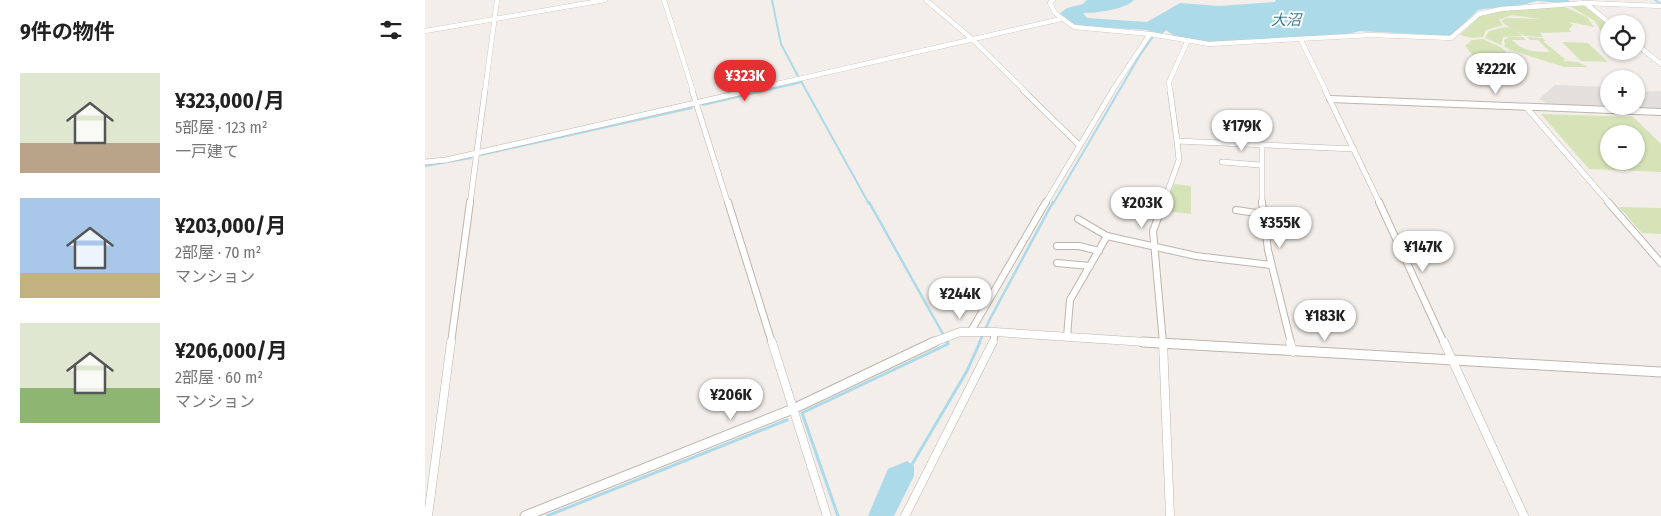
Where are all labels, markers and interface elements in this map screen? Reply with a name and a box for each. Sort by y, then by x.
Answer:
water label: 大沼 [1271,11,1303,29]
map controls [1600,15,1645,170]
button: locate [1600,15,1645,60]
icon: filters [377,16,405,44]
text: 9件の物件 [20,19,115,45]
pin: ¥222K [1461,52,1531,95]
pin: ¥323K [710,59,780,102]
text: ¥222K [1476,59,1516,78]
text: ¥323K [725,66,765,85]
button: + [1600,70,1645,115]
text: ¥323,000/月 [175,88,285,114]
icon: home [60,93,120,153]
pin: ¥179K [1207,110,1277,152]
text: ¥179K [1223,116,1261,135]
text: 5部屋 · 123 m² [175,118,268,137]
button: − [1600,125,1645,170]
text: 一戸建て [175,142,239,161]
pin: ¥203K [1107,186,1177,229]
text: ¥203K [1122,193,1162,212]
pin: ¥355K [1245,206,1315,249]
text: ¥203,000/月 [175,213,286,239]
text: ¥355K [1260,213,1300,232]
icon: home [60,218,120,278]
pin: ¥147K [1388,230,1458,273]
text: ¥147K [1404,237,1442,256]
text: 2部屋 · 70 m² [175,243,261,262]
text: マンション [175,267,255,286]
pin: ¥244K [925,278,995,320]
text: ¥244K [940,284,980,303]
pin: ¥183K [1290,300,1360,342]
text: ¥183K [1305,306,1345,325]
text: ¥206,000/月 [175,338,287,364]
icon: home [60,343,120,403]
text: 2部屋 · 60 m² [175,368,263,387]
pin: ¥206K [696,378,766,421]
text: ¥206K [710,385,752,404]
text: マンション [175,392,255,411]

